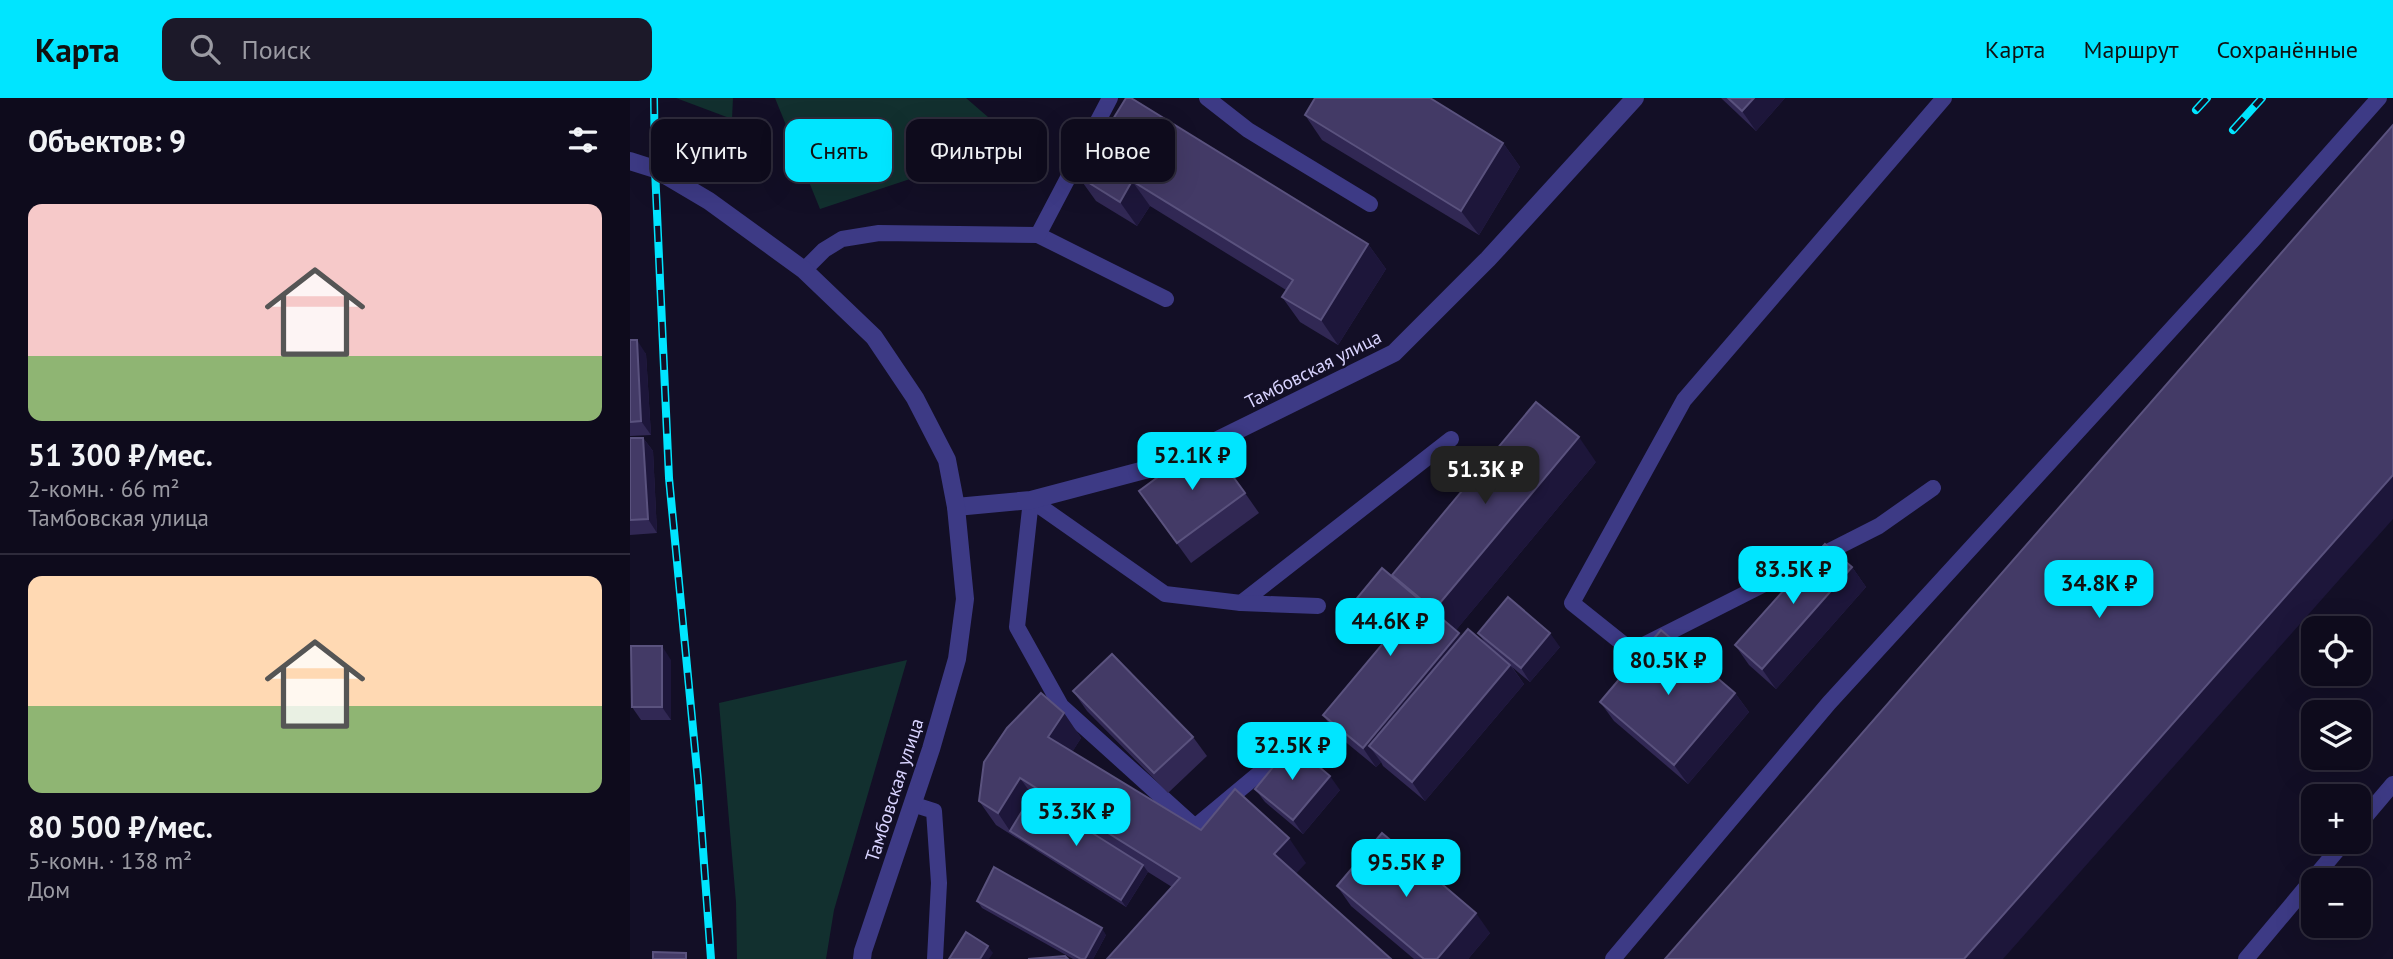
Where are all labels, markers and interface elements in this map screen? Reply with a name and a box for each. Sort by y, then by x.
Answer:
search box [162,18,652,81]
text: Карта [35,28,120,71]
icon: search [186,30,224,68]
text: Поиск [242,33,311,66]
text: Карта [1985,34,2045,65]
text: Маршрут [2083,34,2178,65]
text: Сохранённые [2216,34,2358,65]
chip: Купить [651,119,771,182]
chip: Снять [785,119,892,182]
chip: Фильтры [906,119,1047,182]
chip: Новое [1061,119,1175,182]
text: Объектов: 9 [28,121,186,160]
icon: filters [564,121,602,159]
icon: home [252,249,378,375]
street label: Тамбовская улица [1241,324,1385,414]
pin: 52.1K ₽ [1127,432,1257,492]
text: 51 300 ₽/мес. [28,435,213,474]
text: 52.1K ₽ [1153,440,1231,469]
pin: 51.3K ₽ [1420,446,1550,506]
text: 51.3K ₽ [1446,454,1524,483]
text: 2-комн. · 66 m² [28,474,180,503]
text: Тамбовская улица [28,503,209,532]
pin: 83.5K ₽ [1728,546,1858,606]
text: 83.5K ₽ [1754,554,1832,583]
pin: 34.8K ₽ [2034,560,2164,620]
text: 34.8K ₽ [2060,568,2138,597]
pin: 44.6K ₽ [1325,598,1455,658]
text: 44.6K ₽ [1351,606,1429,635]
map controls [2301,616,2371,938]
button: locate [2301,616,2371,686]
icon: home [252,621,378,747]
pin: 80.5K ₽ [1603,638,1733,697]
text: 80.5K ₽ [1629,645,1707,674]
button: layers [2301,700,2371,770]
street label: Тамбовская улица [859,715,929,865]
pin: 32.5K ₽ [1227,722,1357,782]
text: 32.5K ₽ [1253,730,1331,759]
button: + [2301,784,2371,854]
pin: 53.3K ₽ [1011,788,1141,848]
text: 53.3K ₽ [1037,796,1115,825]
text: 80 500 ₽/мес. [28,807,213,846]
pin: 95.5K ₽ [1341,840,1471,899]
text: 5-комн. · 138 m² [28,846,192,875]
text: 95.5K ₽ [1367,847,1445,876]
button: − [2301,868,2371,938]
text: Дом [28,875,70,904]

